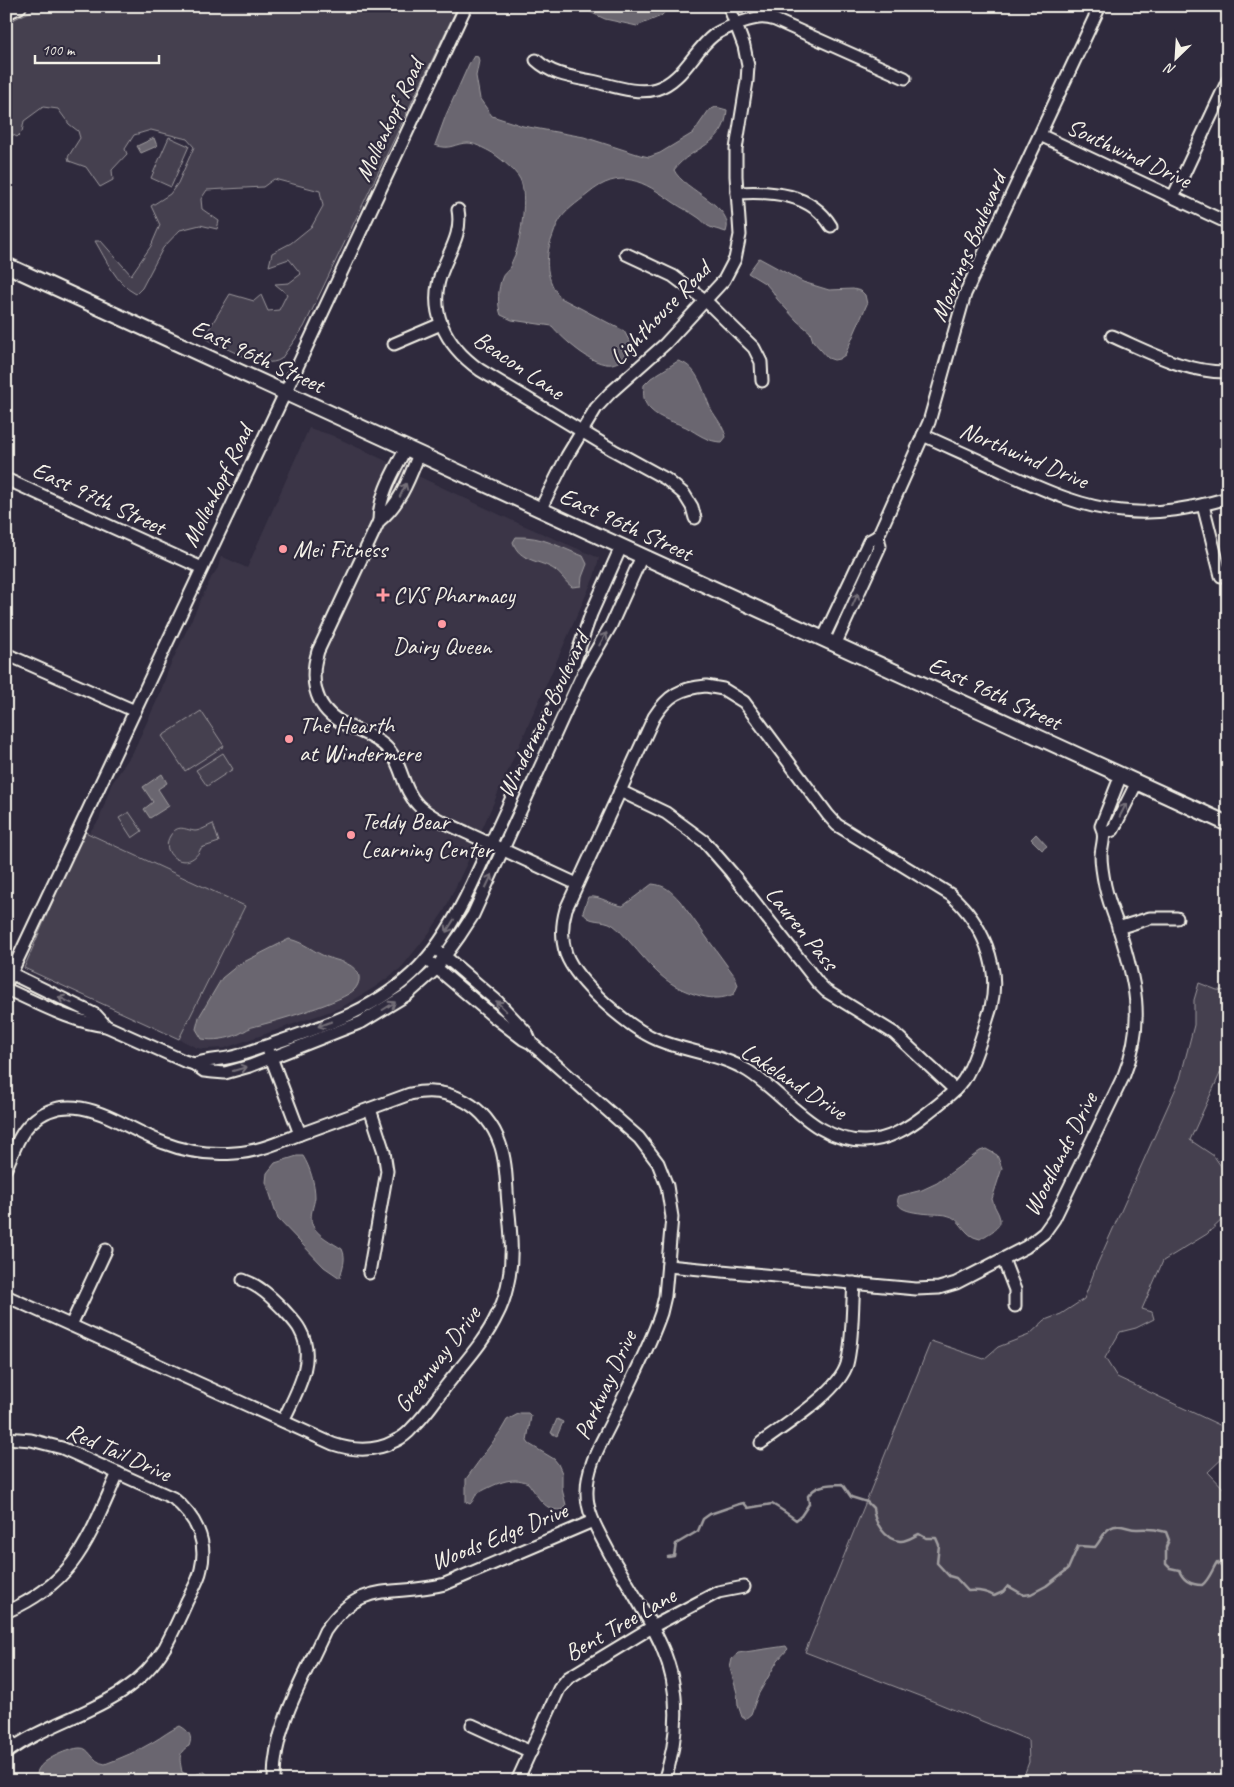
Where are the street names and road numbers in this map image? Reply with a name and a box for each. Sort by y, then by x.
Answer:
street label: Mollenkopf Road [348,51,432,186]
street label: Southwind Drive [1062,111,1198,196]
street label: Moorings Boulevard [923,165,1014,326]
street label: Lighthouse Road [603,252,719,371]
street label: East 96th Street [187,312,331,401]
street label: Beacon Lane [468,324,572,407]
street label: Northwind Drive [955,415,1095,496]
street label: Mollenkopf Road [175,417,261,552]
street label: East 97th Street [28,454,172,543]
street label: East 96th Street [555,480,699,569]
street label: Windermere Boulevard [490,624,597,802]
street label: East 96th Street [924,649,1068,738]
street label: Lauren Pass [759,880,847,978]
street label: Lakeland Drive [736,1036,854,1127]
street label: Woodlands Drive [1016,1085,1105,1221]
street label: Greenway Drive [387,1298,488,1418]
street label: Parkway Drive [567,1324,644,1444]
street label: Red Tail Drive [62,1416,178,1489]
street label: Woods Edge Drive [426,1494,574,1577]
street label: Bent Tree Lane [559,1579,683,1668]

